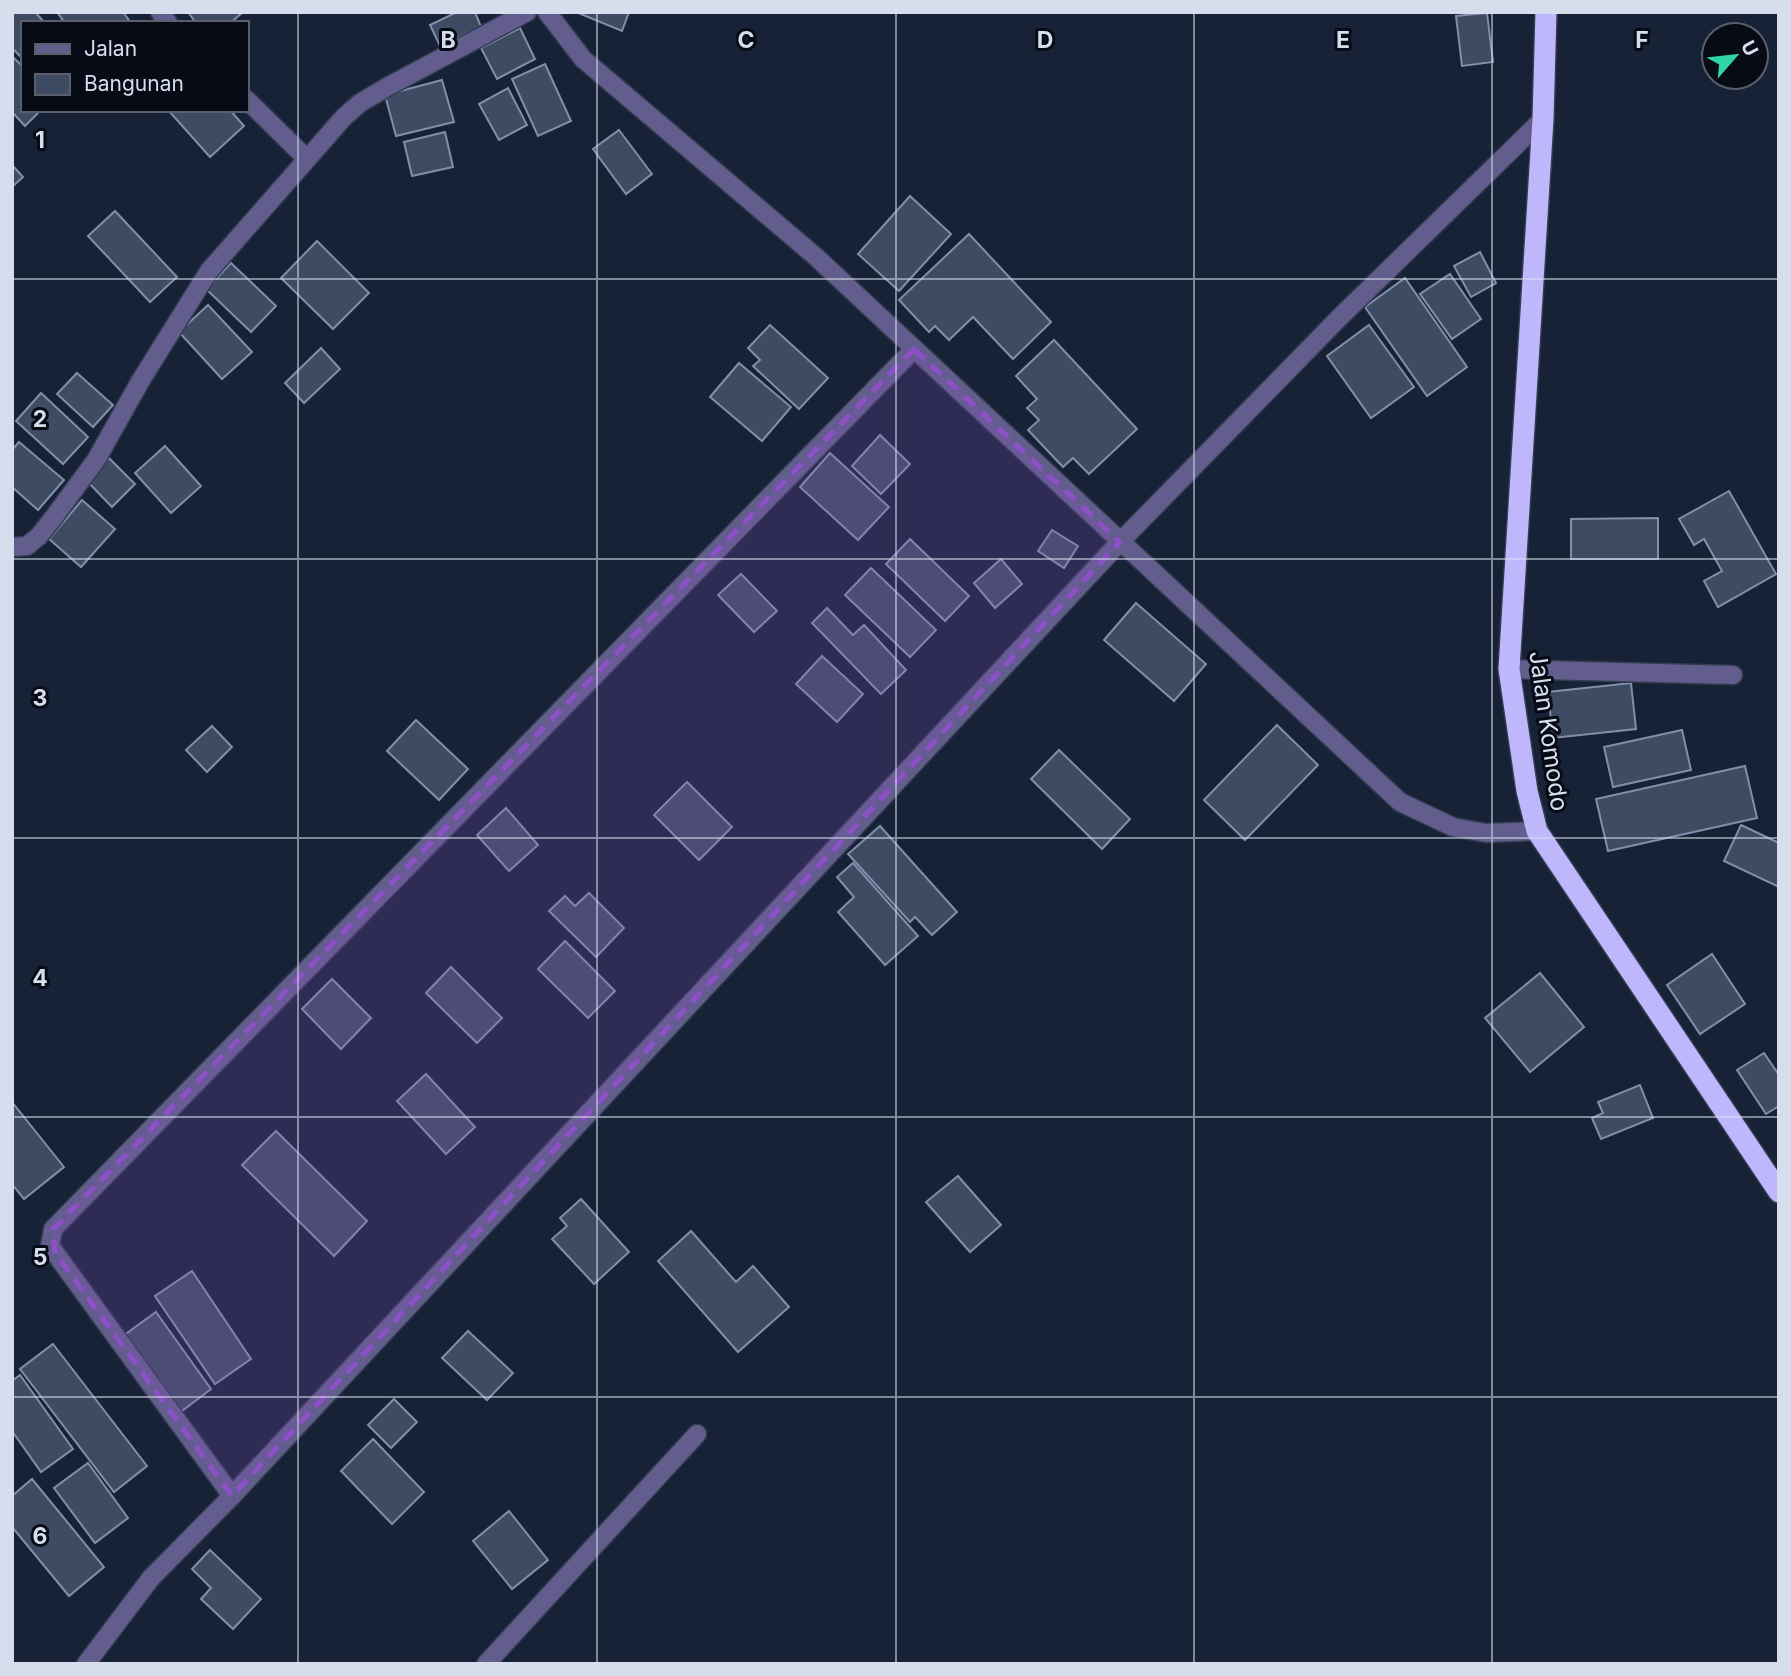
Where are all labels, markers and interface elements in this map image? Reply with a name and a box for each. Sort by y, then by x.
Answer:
legend [21,21,248,112]
north arrow [1700,21,1770,91]
text: B [440,26,456,54]
text: C [737,26,755,54]
text: D [1037,26,1053,54]
text: E [1336,26,1350,54]
text: F [1635,26,1649,54]
text: Jalan [84,36,137,61]
text: U [1736,37,1763,60]
text: Bangunan [84,71,184,96]
text: 1 [35,126,45,154]
text: 2 [33,405,47,433]
street label: Jalan Komodo [1523,649,1575,813]
text: 3 [33,684,47,712]
text: 4 [32,964,48,992]
text: 5 [33,1243,47,1271]
text: 6 [33,1522,47,1550]

